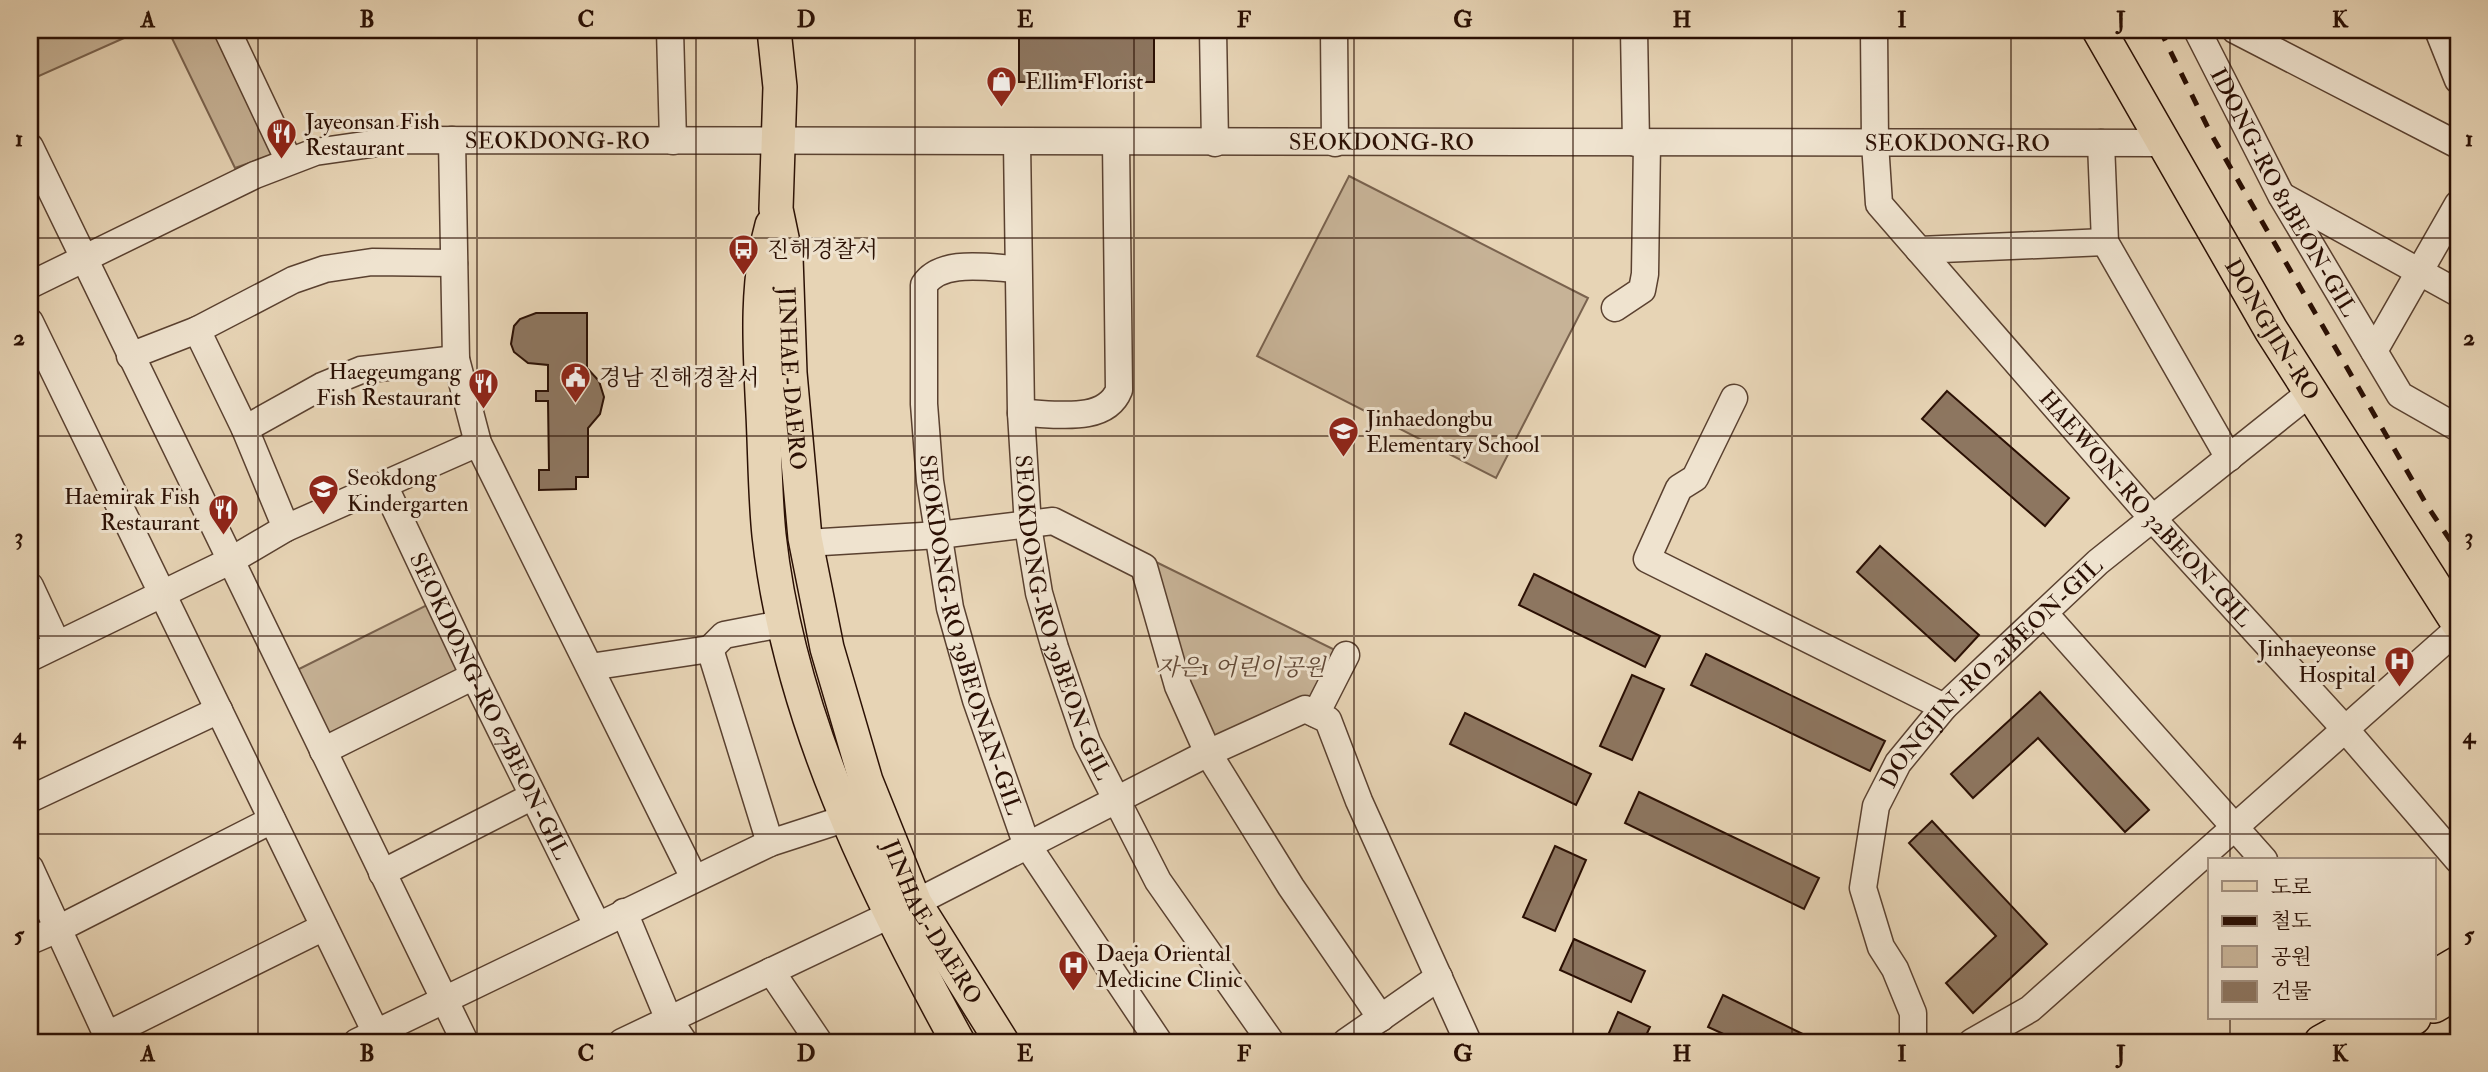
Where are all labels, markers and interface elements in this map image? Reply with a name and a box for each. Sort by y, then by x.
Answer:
text: A [140,5,156,34]
text: B [359,5,375,34]
text: C [578,5,594,34]
text: D [797,5,815,34]
text: E [1017,5,1034,34]
text: F [1237,5,1252,34]
text: G [1453,5,1473,34]
text: H [1673,5,1692,34]
text: I [1897,5,1907,34]
text: J [2115,5,2126,35]
text: K [2332,5,2349,34]
street label: IDONG-RO 81BEON-GIL [2204,63,2365,322]
shop icon: Ellim Florist [985,64,1019,108]
place label: Ellim Florist [1025,67,1143,96]
place label: Jayeonsan Fish Restaurant [304,107,440,162]
restaurant icon: Jayeonsan Fish Restaurant [265,117,299,161]
text: 1 [15,124,23,153]
text: 1 [2465,124,2473,153]
street label: SEOKDONG-RO [465,126,650,155]
street label: SEOKDONG-RO [1289,127,1474,156]
street label: SEOKDONG-RO [1865,128,2050,157]
bus stop icon: 진해경찰서 [727,232,761,276]
place label: 진해경찰서 [767,235,878,264]
street label: DONGJIN-RO [2219,253,2326,406]
street label: JINHAE-DAERO [773,285,813,471]
text: 2 [13,323,25,352]
text: 2 [2463,323,2475,352]
place label: Haegeumgang Fish Restaurant [316,357,462,412]
public building icon: 경남 진해경찰서 [559,360,593,404]
place label: 경남 진해경찰서 [599,363,759,392]
restaurant icon: Haegeumgang Fish Restaurant [467,367,501,411]
street label: HAEWON-RO 32BEON-GIL [2033,384,2259,633]
place label: Jinhaedongbu Elementary School [1365,404,1540,459]
school or university icon: Jinhaedongbu Elementary School [1326,414,1360,458]
street label: SEOKDONG-RO 39BEONAN-GIL [913,453,1030,819]
street label: SEOKDONG-RO 39BEON-GIL [1009,454,1118,785]
place label: Seokdong Kindergarten [347,463,469,518]
school or university icon: Seokdong Kindergarten [307,473,341,517]
place label: Haemirak Fish Restaurant [64,482,200,537]
restaurant icon: Haemirak Fish Restaurant [206,492,240,536]
text: 3 [15,522,23,551]
text: 3 [2465,522,2473,551]
street label: SEOKDONG-RO 67BEON-GIL [403,548,577,864]
street label: DONGJIN-RO 21BEON-GIL [1873,551,2109,793]
place label: Jinhaeyeonse Hospital [2257,634,2376,690]
hospital icon: Jinhaeyeonse Hospital [2382,644,2416,688]
park label: 자은1 어린이공원 [1157,653,1327,682]
text: 4 [12,721,27,750]
text: 4 [2462,721,2477,750]
street label: JINHAE-DAERO [876,834,989,1009]
legend [2208,858,2436,1020]
text: 도로 [2271,874,2312,901]
text: 철도 [2271,908,2312,935]
text: 5 [14,920,25,949]
text: 5 [2464,920,2475,949]
place label: Daeja Oriental Medicine Clinic [1096,939,1243,994]
text: 공원 [2271,944,2312,971]
hospital icon: Daeja Oriental Medicine Clinic [1056,949,1090,993]
text: 건물 [2271,978,2312,1005]
text: A [140,1039,156,1068]
text: B [359,1039,375,1068]
text: C [578,1039,594,1068]
text: D [797,1039,815,1068]
text: E [1017,1039,1034,1068]
text: F [1237,1039,1252,1068]
text: G [1453,1039,1473,1068]
text: H [1673,1039,1692,1068]
text: I [1897,1039,1907,1068]
text: J [2115,1039,2126,1069]
text: K [2332,1039,2349,1068]

